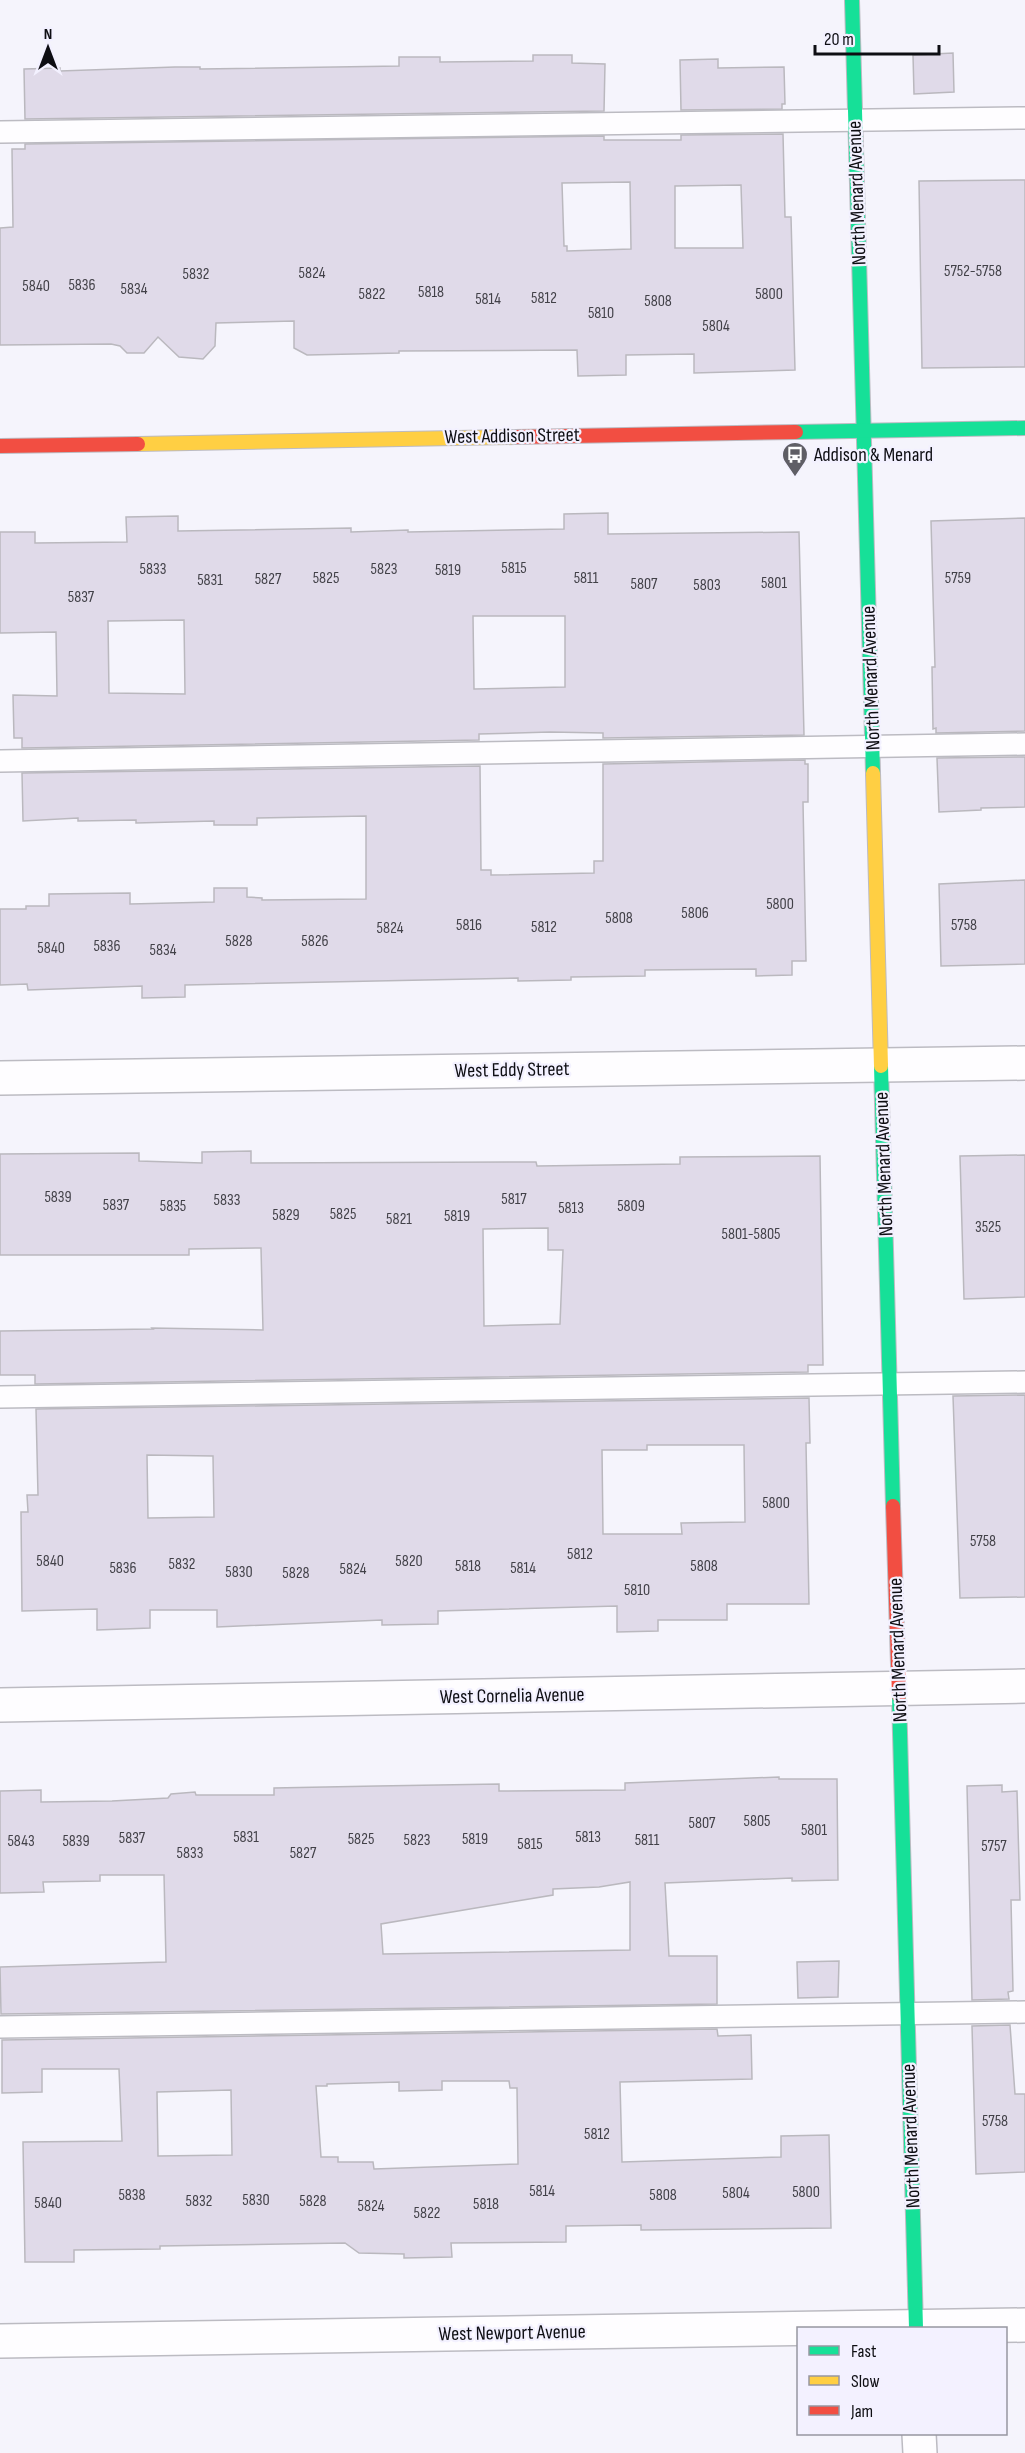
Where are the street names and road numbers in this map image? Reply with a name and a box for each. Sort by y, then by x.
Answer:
street label: North Menard Avenue [842,120,872,266]
street label: West Addison Street [444,423,580,449]
street label: North Menard Avenue [856,605,886,751]
street label: West Eddy Street [454,1057,570,1083]
street label: North Menard Avenue [869,1091,899,1237]
street label: North Menard Avenue [883,1577,913,1723]
street label: West Cornelia Avenue [439,1683,585,1709]
street label: North Menard Avenue [896,2063,926,2209]
street label: West Newport Avenue [438,2320,586,2346]

